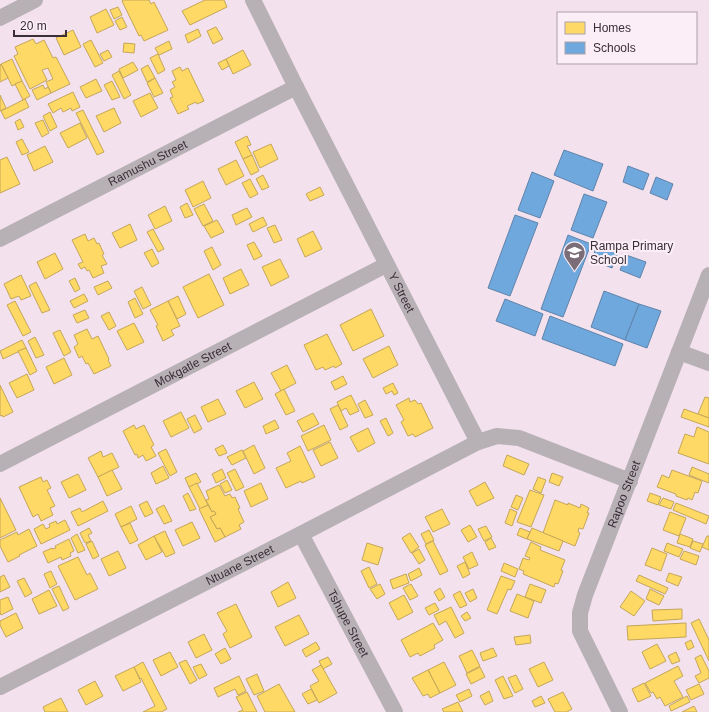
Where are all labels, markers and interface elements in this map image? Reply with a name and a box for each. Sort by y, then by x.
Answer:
scale bar [14,12,66,38]
legend [557,12,697,64]
text: 20 m [20,19,47,33]
text: Homes [593,21,631,35]
text: Schools [593,41,636,55]
street label: Ramushu Street [106,137,190,189]
place label: Rampa Primary School [590,239,673,267]
school or university icon: Rampa Primary School [562,240,588,273]
street label: Y Street [385,270,418,316]
street label: Mokgatle Street [152,339,234,390]
street label: Rapoo Street [605,458,644,530]
street label: Ntuane Street [204,542,277,588]
street label: Tshupe Street [325,587,372,660]

